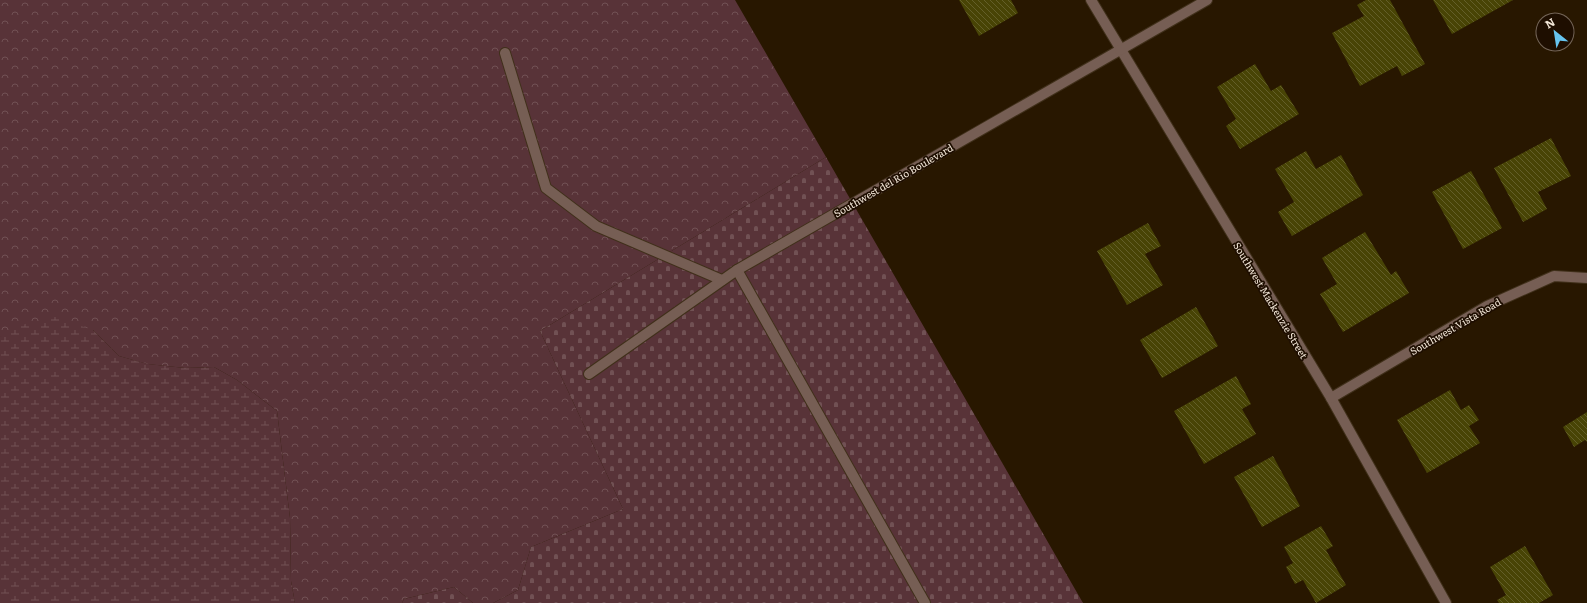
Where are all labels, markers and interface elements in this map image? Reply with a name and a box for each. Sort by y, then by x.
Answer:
north arrow [1535,12,1575,52]
text: N [1542,13,1557,32]
street label: Southwest del Rio Boulevard [830,140,956,220]
street label: Southwest Mackenzie Street [1230,239,1312,361]
street label: Southwest Vista Road [1407,294,1503,358]

